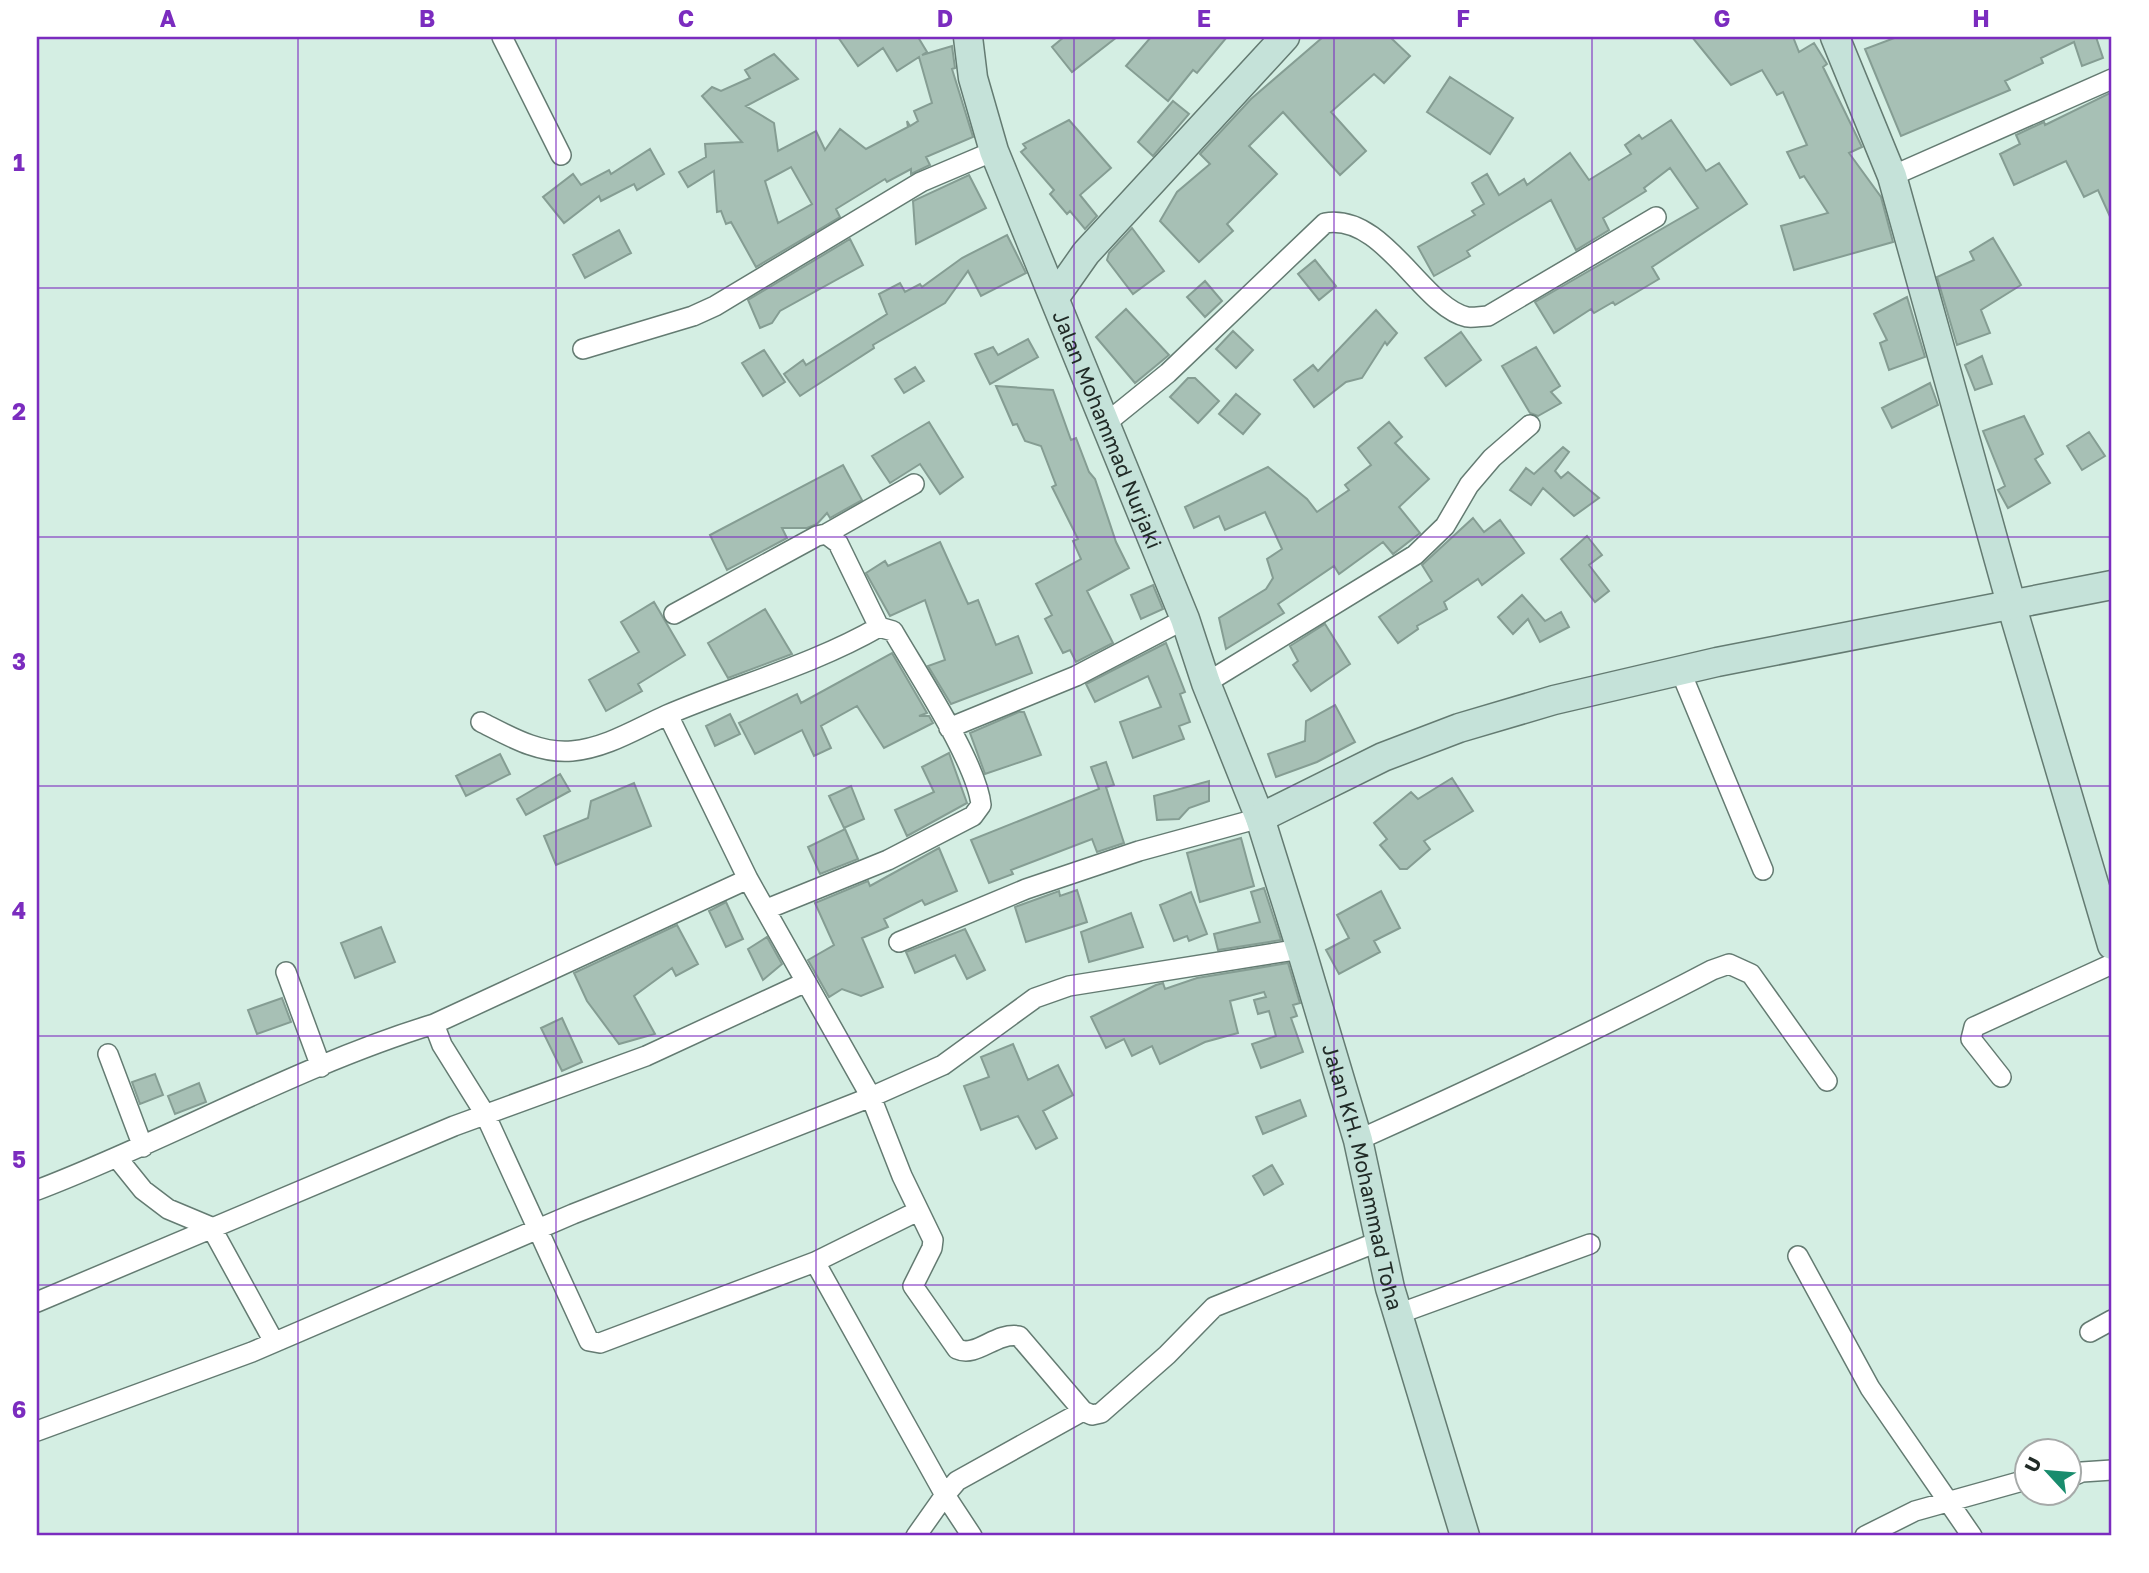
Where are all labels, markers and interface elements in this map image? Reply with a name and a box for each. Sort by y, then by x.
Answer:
text: A [160,4,177,32]
text: B [419,4,435,32]
text: C [678,4,694,32]
text: D [937,4,953,32]
text: E [1197,4,1211,32]
text: F [1456,4,1470,32]
text: G [1714,4,1730,32]
text: H [1972,4,1990,32]
text: 1 [13,148,25,176]
street label: Jalan Mohammad Nurjaki [1047,307,1168,552]
text: 2 [12,397,26,425]
text: 3 [12,647,26,675]
text: 4 [12,896,26,924]
street label: Jalan KH. Mohammad Toha [1317,1041,1409,1313]
text: 5 [12,1145,26,1173]
text: 6 [12,1395,26,1423]
north arrow [2012,1436,2082,1506]
text: U [2019,1453,2046,1476]

